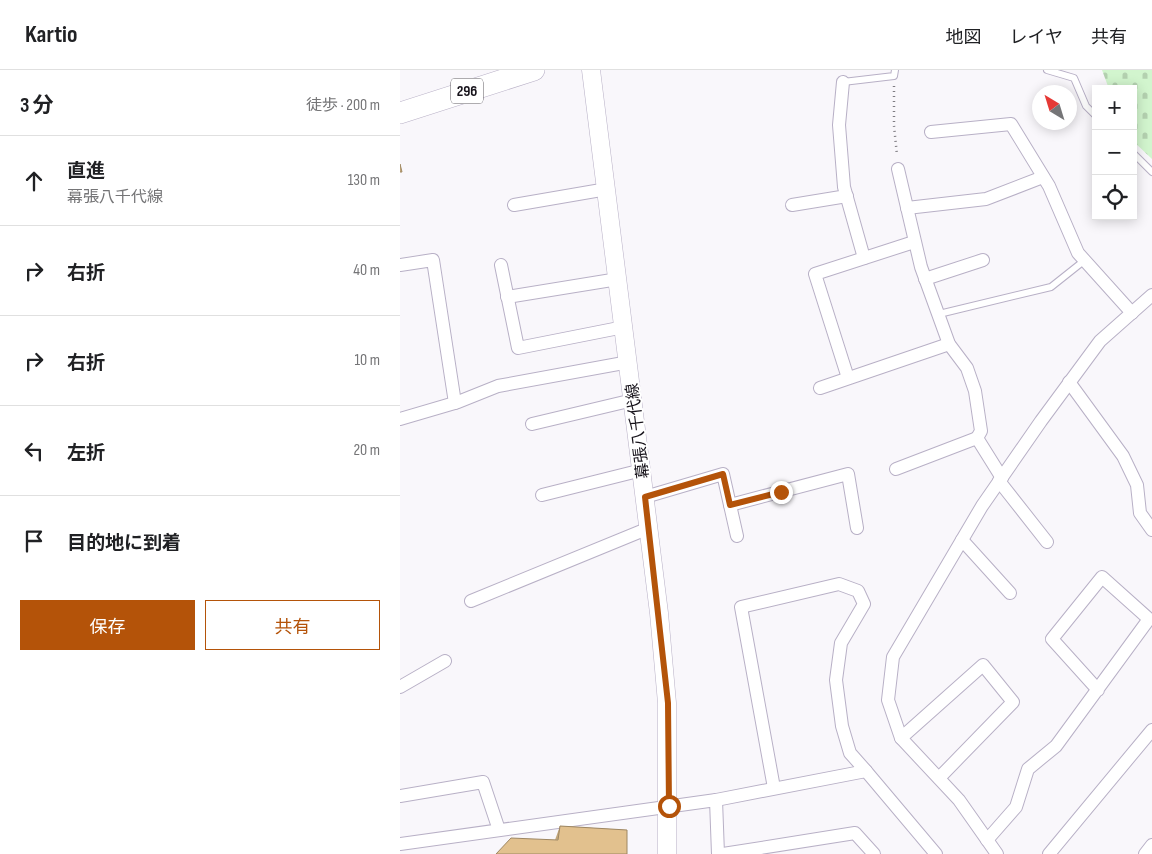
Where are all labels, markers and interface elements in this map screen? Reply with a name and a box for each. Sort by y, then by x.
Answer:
text: Kartio [25,20,77,49]
text: 地図 [946,27,982,48]
text: レイヤ [1010,27,1063,48]
text: 共有 [1091,27,1127,48]
road number: 296 [451,78,483,104]
north arrow [1032,85,1077,130]
map controls [1092,85,1137,220]
button: + [1092,85,1137,130]
text: 3 分 [20,93,54,118]
text: 徒歩 · 200 m [306,96,380,115]
button: − [1092,130,1137,175]
text: 直進 [67,160,105,183]
icon: ahead [20,167,48,195]
text: 130 m [348,171,380,190]
button: locate [1092,175,1137,220]
text: 幕張八千代線 [67,188,163,207]
icon: right [20,257,48,285]
text: 40 m [353,261,380,280]
text: 右折 [67,262,105,285]
icon: right [20,347,48,375]
text: 10 m [354,351,380,370]
text: 右折 [67,352,105,375]
street label: 幕張八千代線 [623,382,654,480]
icon: left [20,437,48,465]
text: 20 m [353,441,380,460]
text: 左折 [67,442,105,465]
route end [770,481,793,504]
icon: arrive [20,527,48,555]
text: 目的地に到着 [67,532,181,555]
button: 保存 [20,600,195,650]
button: 共有 [205,600,380,650]
route start [658,795,681,818]

